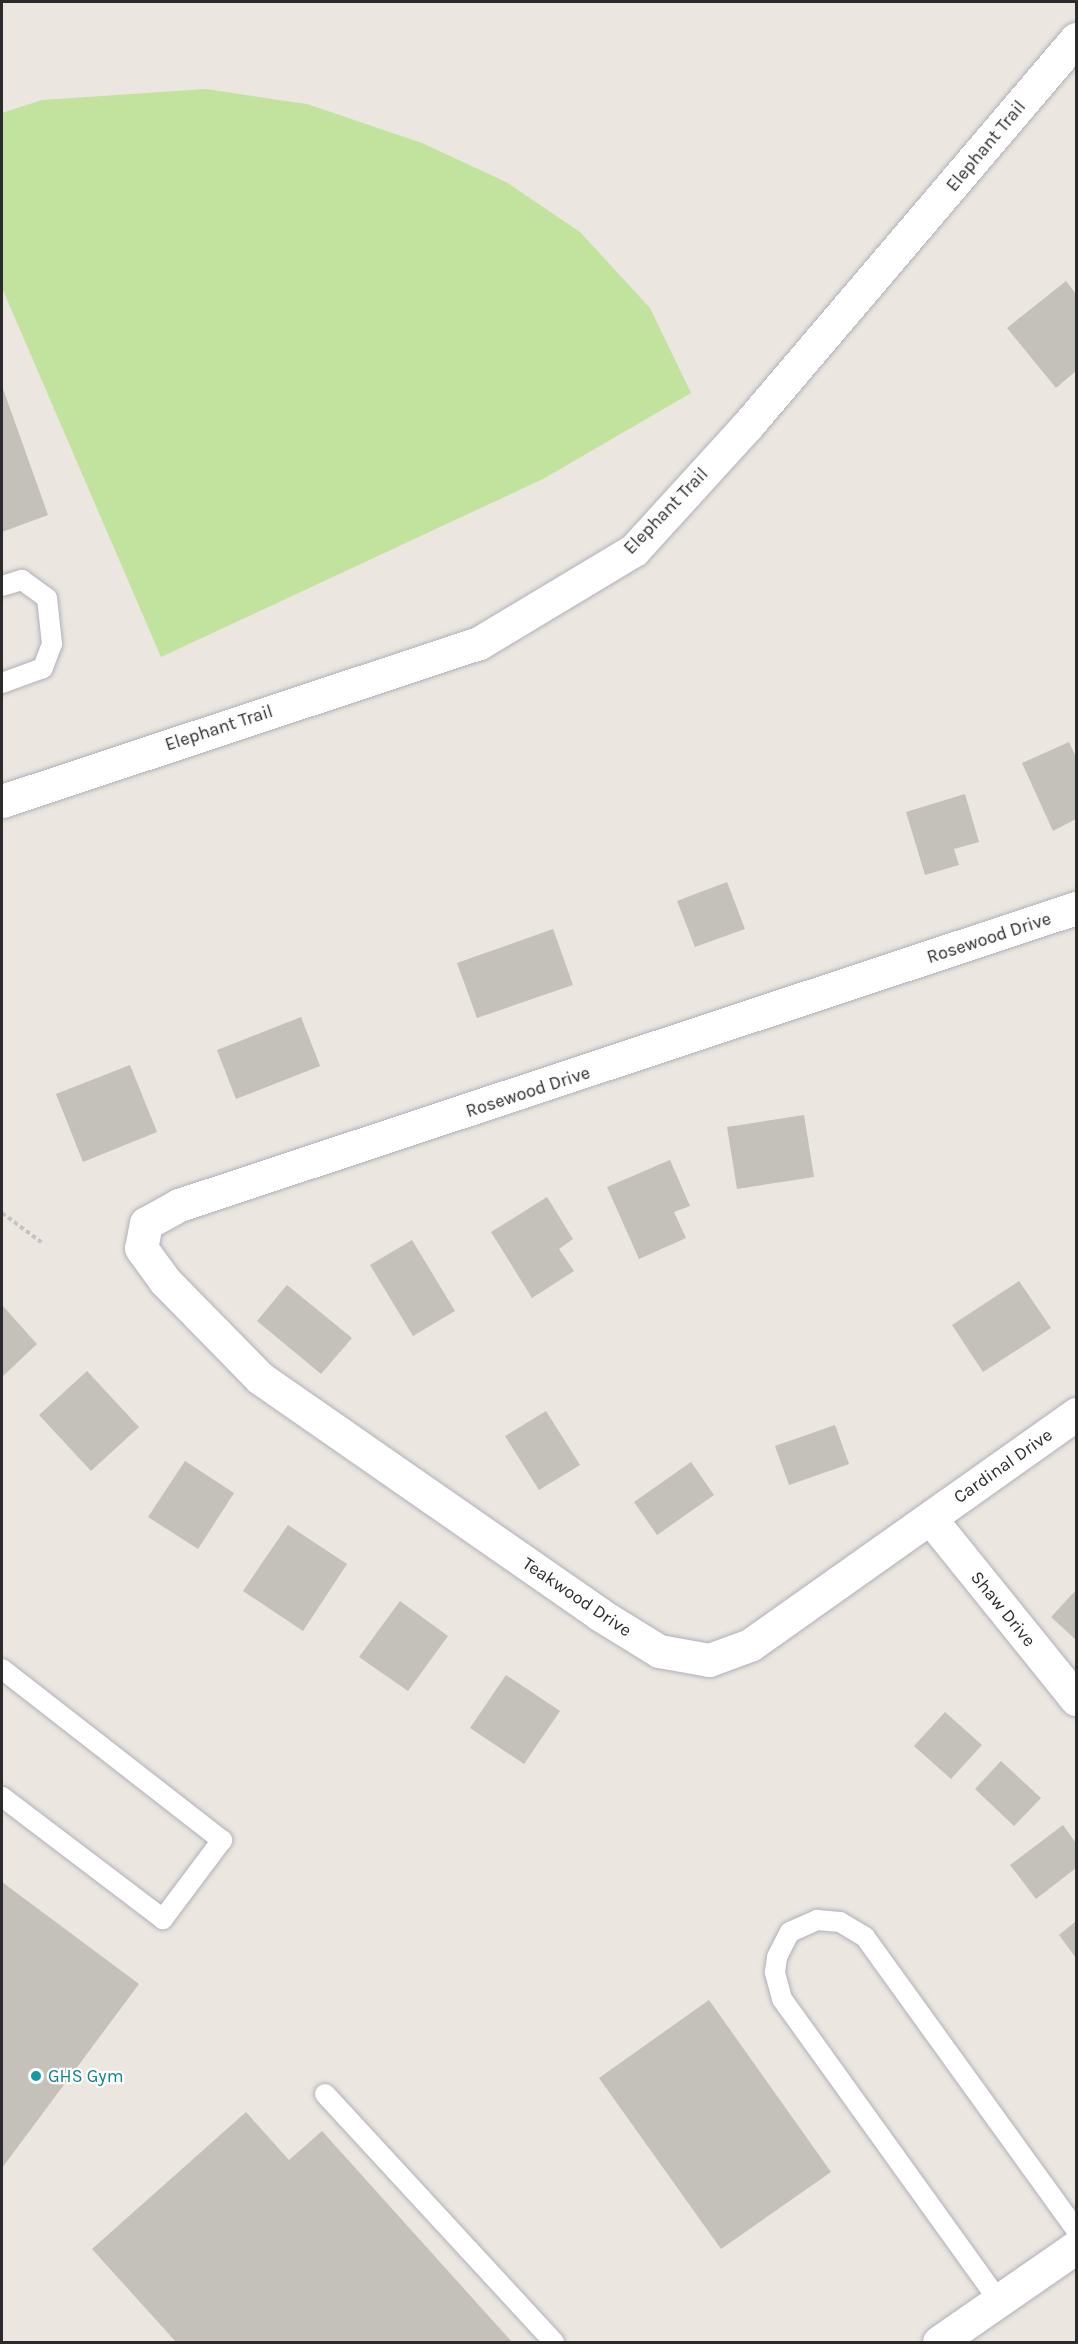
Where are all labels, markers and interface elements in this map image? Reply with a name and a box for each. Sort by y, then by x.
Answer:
street label: Elephant Trail [942,96,1030,196]
street label: Elephant Trail [619,463,713,559]
street label: Elephant Trail [162,700,276,756]
street label: Rosewood Drive [924,908,1054,968]
street label: Rosewood Drive [463,1062,593,1122]
street label: Cardinal Drive [949,1424,1057,1508]
street label: Teakwood Drive [518,1553,636,1641]
street label: Shaw Drive [966,1567,1040,1651]
place label: GHS Gym [48,2065,124,2087]
marker: GHS Gym [29,2069,43,2083]

